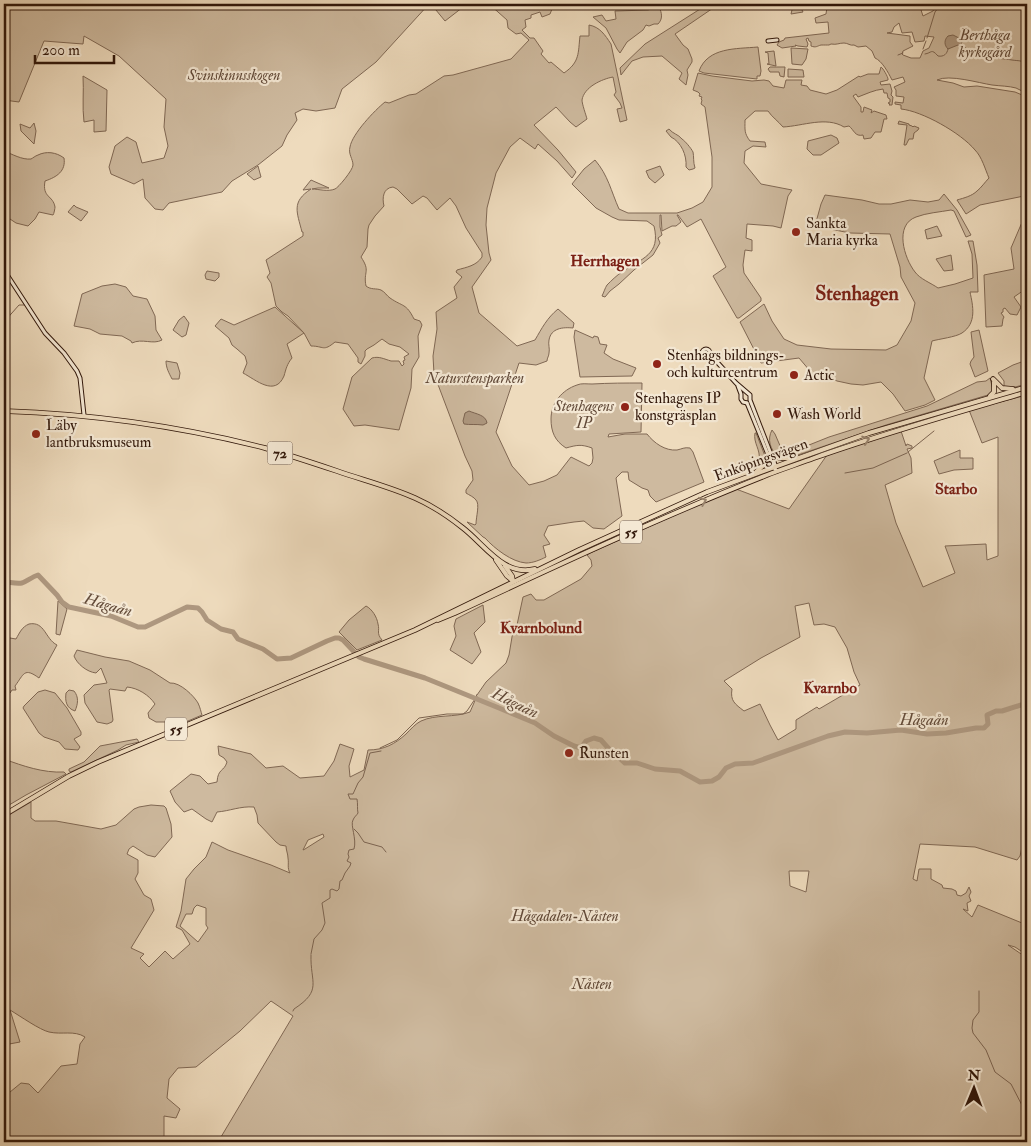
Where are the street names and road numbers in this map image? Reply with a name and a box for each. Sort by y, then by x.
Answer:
street label: Enköpingsvägen [712,434,811,487]
road number: 72 [268,442,292,464]
road number: 55 [620,520,642,544]
road number: 55 [165,718,187,741]

